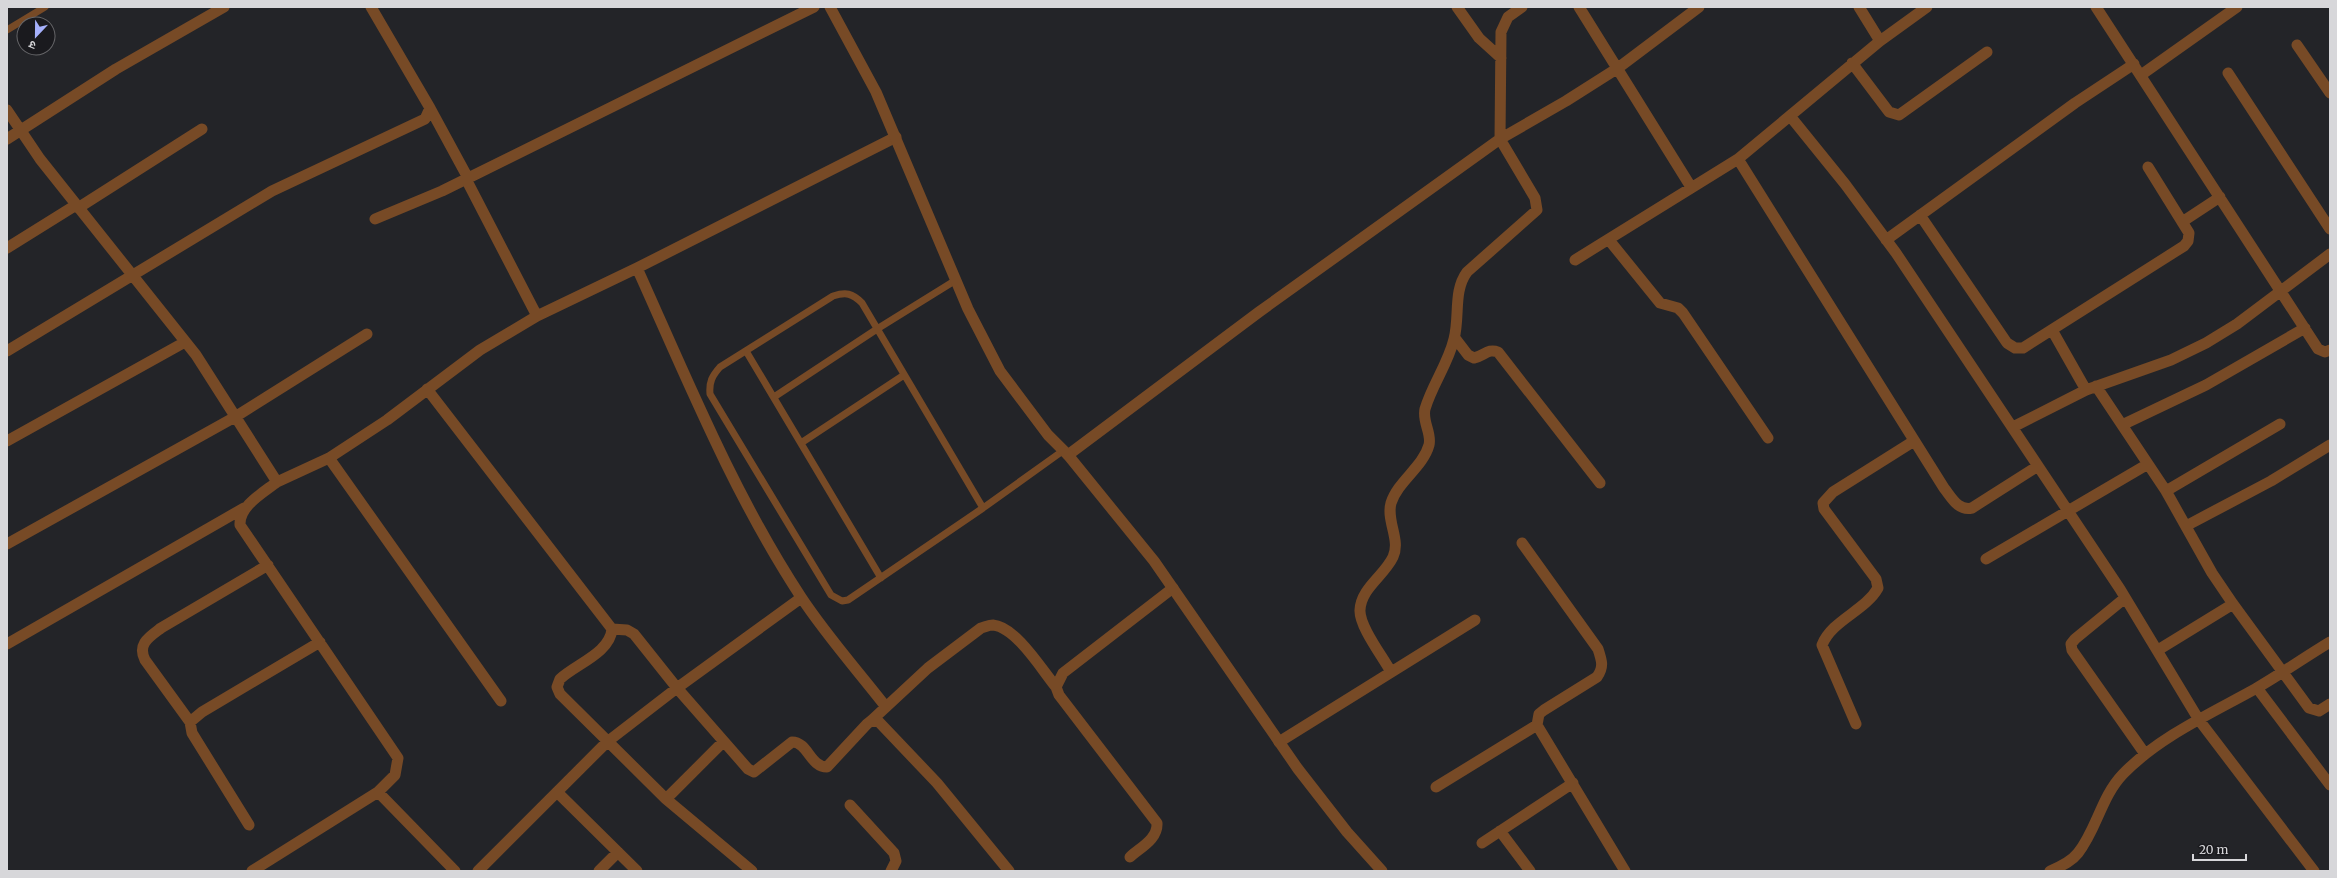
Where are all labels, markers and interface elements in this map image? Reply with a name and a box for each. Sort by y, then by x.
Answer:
north arrow [16,16,56,56]
text: उ [26,37,38,53]
scale bar [2193,836,2246,862]
text: 20 m [2199,842,2228,857]

